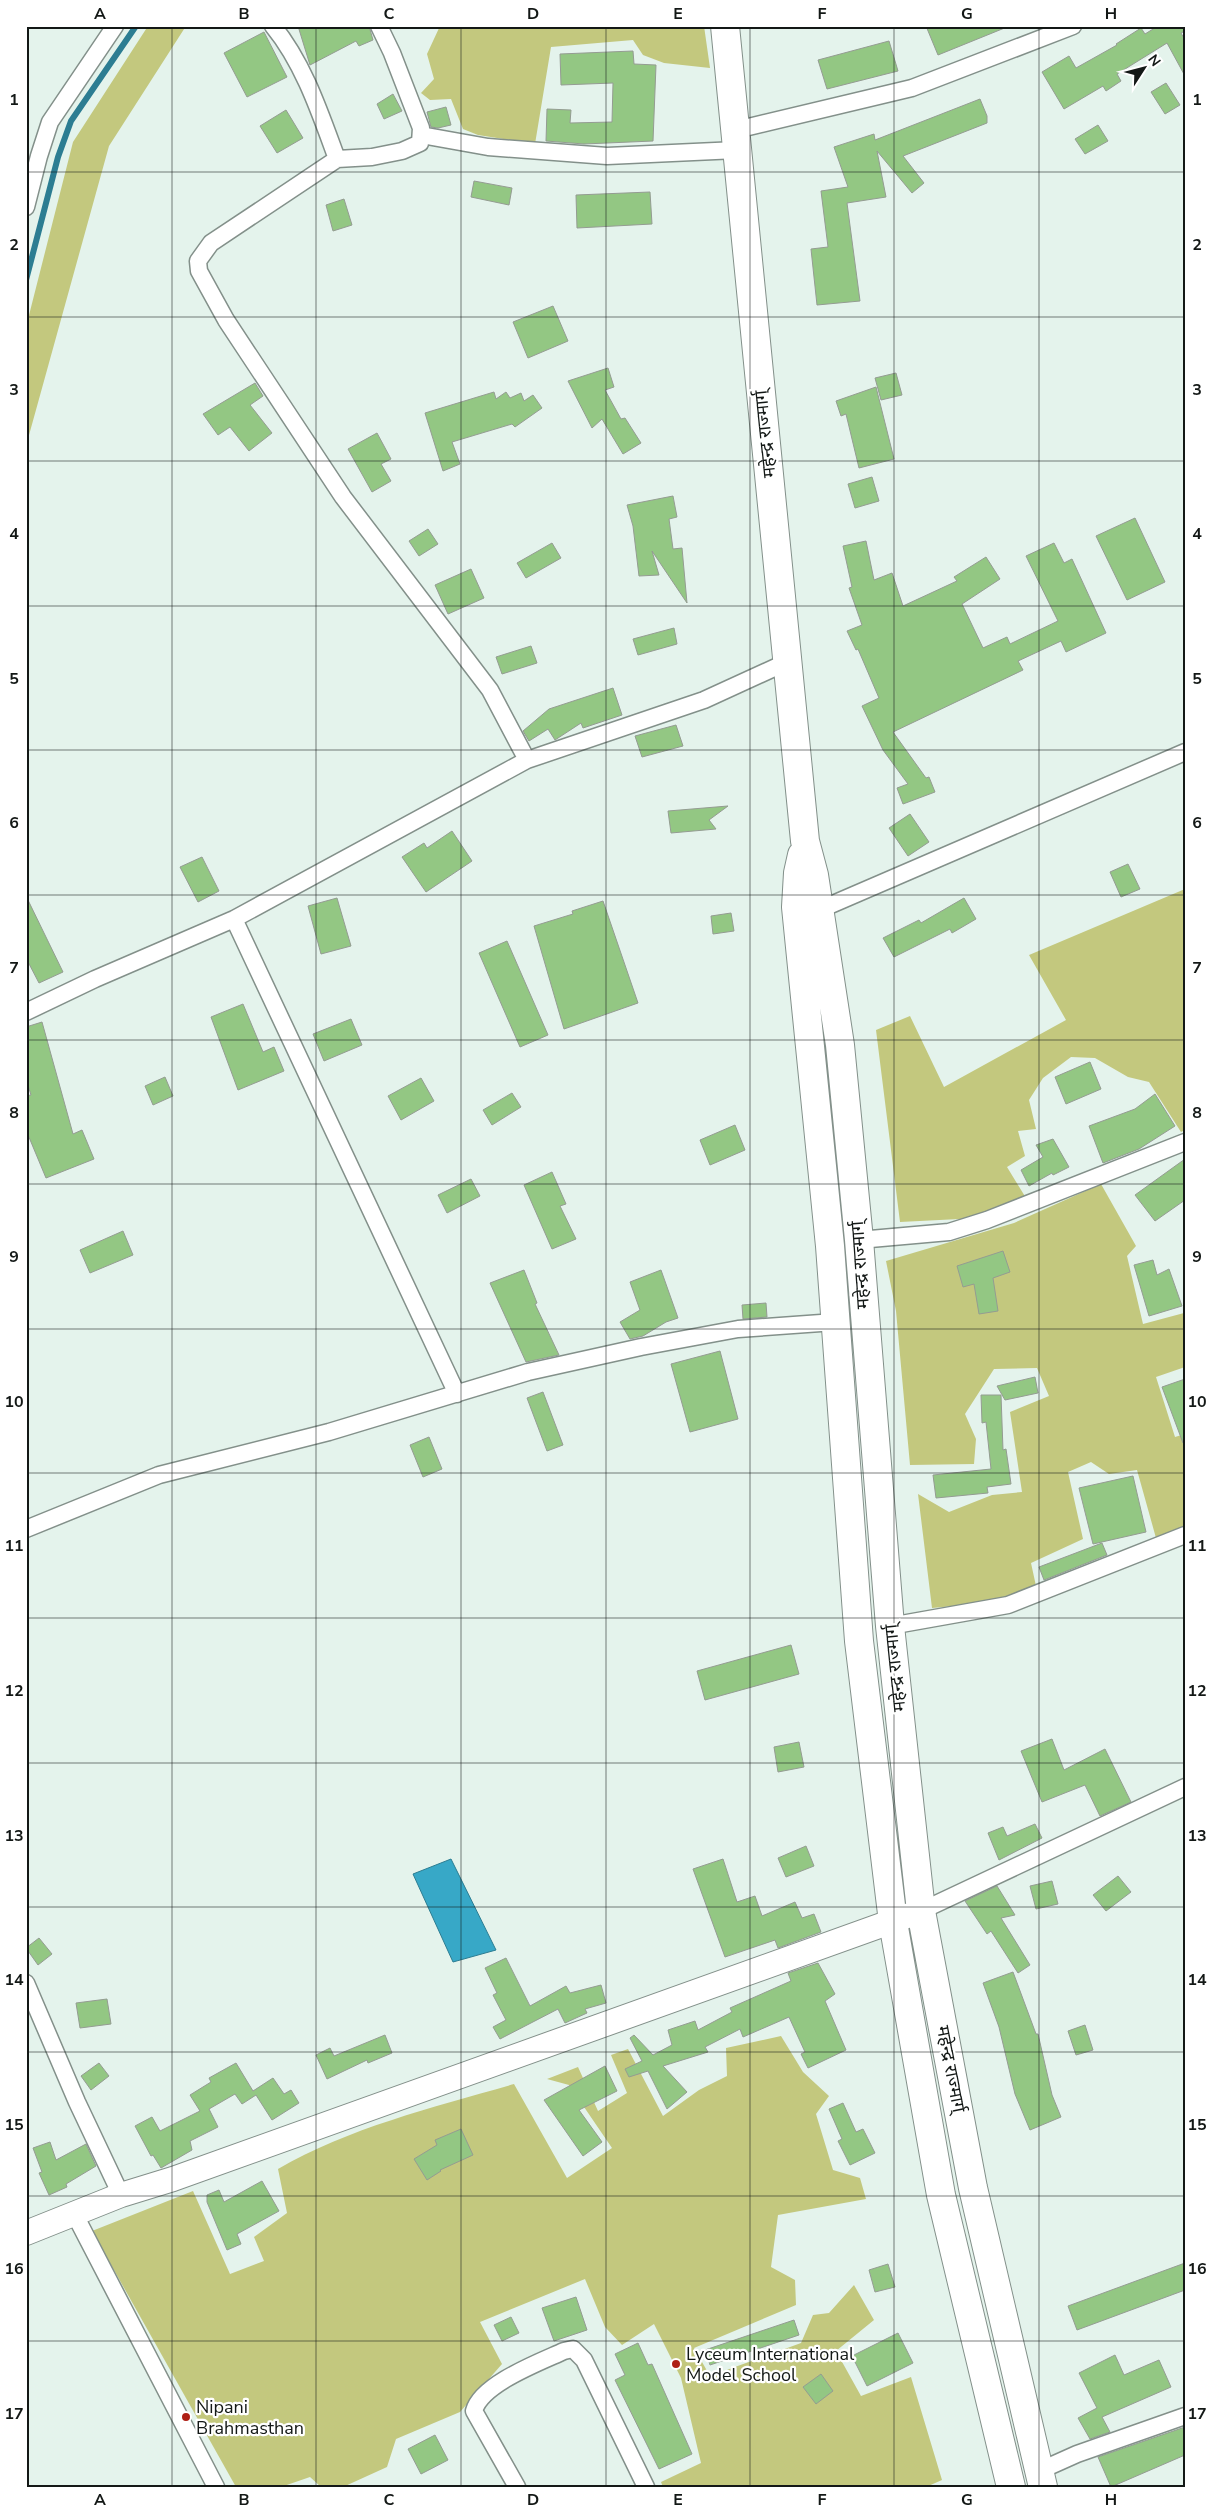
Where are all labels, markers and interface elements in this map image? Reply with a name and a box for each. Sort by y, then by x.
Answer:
text: A [94,3,106,25]
text: B [238,3,250,25]
text: C [384,3,395,25]
text: D [527,3,539,25]
text: E [673,3,683,25]
text: F [818,3,827,25]
text: G [961,3,973,25]
text: H [1105,3,1117,25]
north arrow [1118,42,1168,92]
text: N [1143,51,1165,70]
text: 1 [9,89,19,111]
text: 1 [1192,89,1202,111]
text: 2 [9,234,19,256]
text: 2 [1192,234,1202,256]
text: 3 [9,379,19,401]
text: 3 [1192,379,1202,401]
street label: महेन्द्र राज्मार्ग् [748,386,782,479]
text: 4 [9,523,19,545]
text: 4 [1192,523,1202,545]
text: 5 [9,668,19,690]
text: 5 [1192,668,1202,690]
text: 6 [9,812,19,834]
text: 6 [1192,812,1202,834]
text: 7 [9,957,19,979]
text: 7 [1192,957,1202,979]
text: 8 [9,1102,19,1124]
text: 8 [1192,1102,1202,1124]
street label: महेन्द्र राज्मार्ग् [845,1217,875,1310]
text: 9 [9,1246,19,1268]
text: 9 [1192,1246,1202,1268]
text: 10 [4,1391,24,1413]
text: 10 [1187,1391,1207,1413]
text: 11 [4,1535,24,1557]
text: 11 [1187,1535,1207,1557]
street label: महेन्द्र राज्मार्ग् [878,1620,912,1713]
text: 12 [4,1680,24,1702]
text: 12 [1187,1680,1207,1702]
text: 13 [4,1825,24,1847]
text: 13 [1187,1825,1207,1847]
text: 14 [4,1969,24,1991]
text: 14 [1187,1969,1207,1991]
street label: महेन्द्र राज्मार्ग् [931,2024,972,2117]
text: 15 [4,2114,24,2136]
text: 15 [1187,2114,1207,2136]
text: 16 [4,2258,24,2280]
text: 16 [1187,2258,1207,2280]
place label: Lyceum International Model School [686,2342,855,2387]
marker: Lyceum International Model School [670,2358,682,2370]
place label: Nipani Brahmasthan [196,2395,304,2440]
text: 17 [4,2403,24,2425]
text: 17 [1187,2403,1207,2425]
marker: Nipani Brahmasthan [180,2411,192,2423]
text: A [94,2489,106,2511]
text: B [238,2489,250,2511]
text: C [384,2489,395,2511]
text: D [527,2489,539,2511]
text: E [673,2489,683,2511]
text: F [818,2489,827,2511]
text: G [961,2489,973,2511]
text: H [1105,2489,1117,2511]

